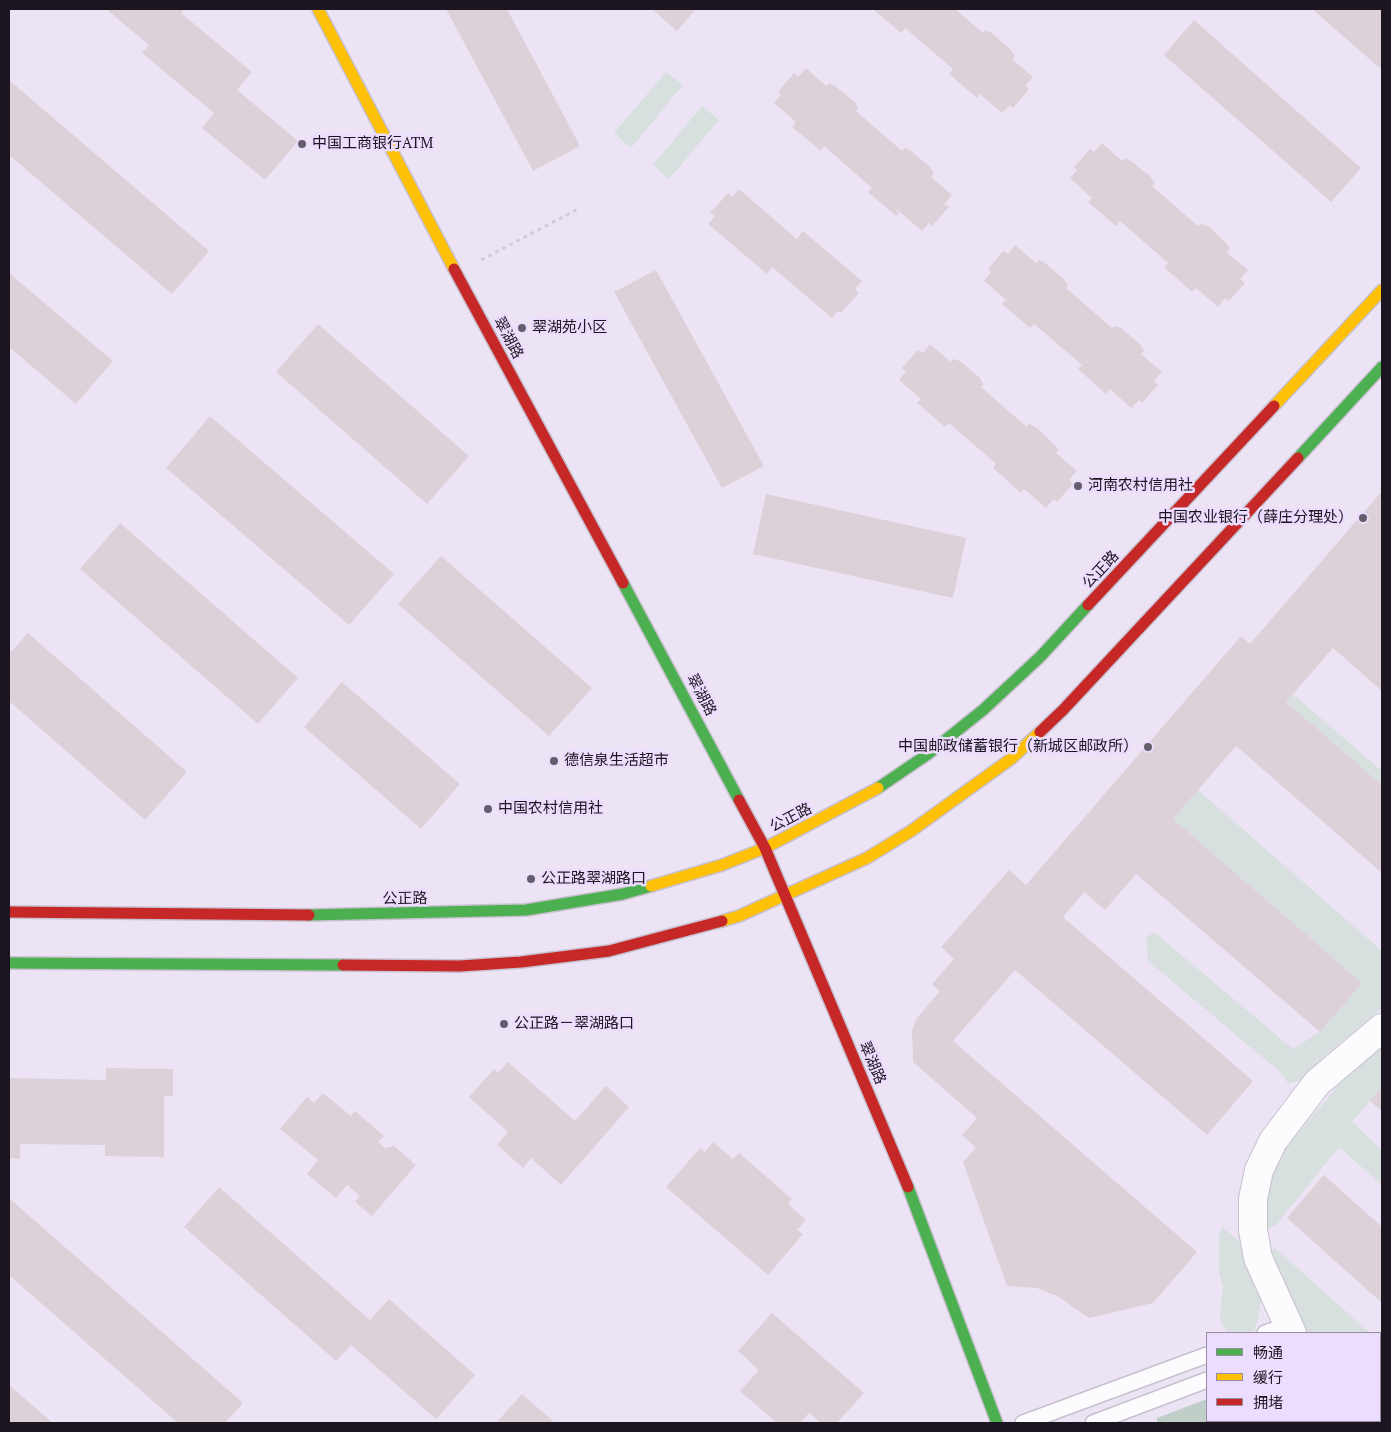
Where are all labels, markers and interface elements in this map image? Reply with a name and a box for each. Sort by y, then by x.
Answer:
place label: 中国工商银行ATM [312,135,433,153]
marker: 中国工商银行ATM [296,138,308,150]
street label: 翠湖路 [489,314,527,362]
place label: 翠湖苑小区 [532,319,607,337]
marker: 翠湖苑小区 [516,322,528,334]
place label: 河南农村信用社 [1088,477,1193,495]
marker: 河南农村信用社 [1072,480,1084,492]
place label: 中国农业银行（薛庄分理处） [1158,509,1353,527]
marker: 中国农业银行（薛庄分理处） [1357,512,1369,524]
street label: 公正路 [1079,547,1123,593]
street label: 翠湖路 [682,671,720,719]
place label: 中国邮政储蓄银行（新城区邮政所） [898,738,1138,756]
marker: 中国邮政储蓄银行（新城区邮政所） [1142,741,1154,753]
place label: 德信泉生活超市 [564,752,669,770]
marker: 德信泉生活超市 [548,755,560,767]
place label: 中国农村信用社 [498,800,603,818]
street label: 公正路 [767,800,815,836]
marker: 中国农村信用社 [482,803,494,815]
place label: 公正路翠湖路口 [541,870,646,888]
marker: 公正路翠湖路口 [525,873,537,885]
street label: 公正路 [382,890,428,908]
place label: 公正路－翠湖路口 [514,1015,634,1033]
marker: 公正路－翠湖路口 [498,1018,510,1030]
street label: 翠湖路 [855,1039,889,1087]
legend [1206,1332,1381,1422]
text: 畅通 [1253,1342,1283,1362]
text: 缓行 [1253,1367,1283,1387]
text: 拥堵 [1253,1392,1283,1412]

